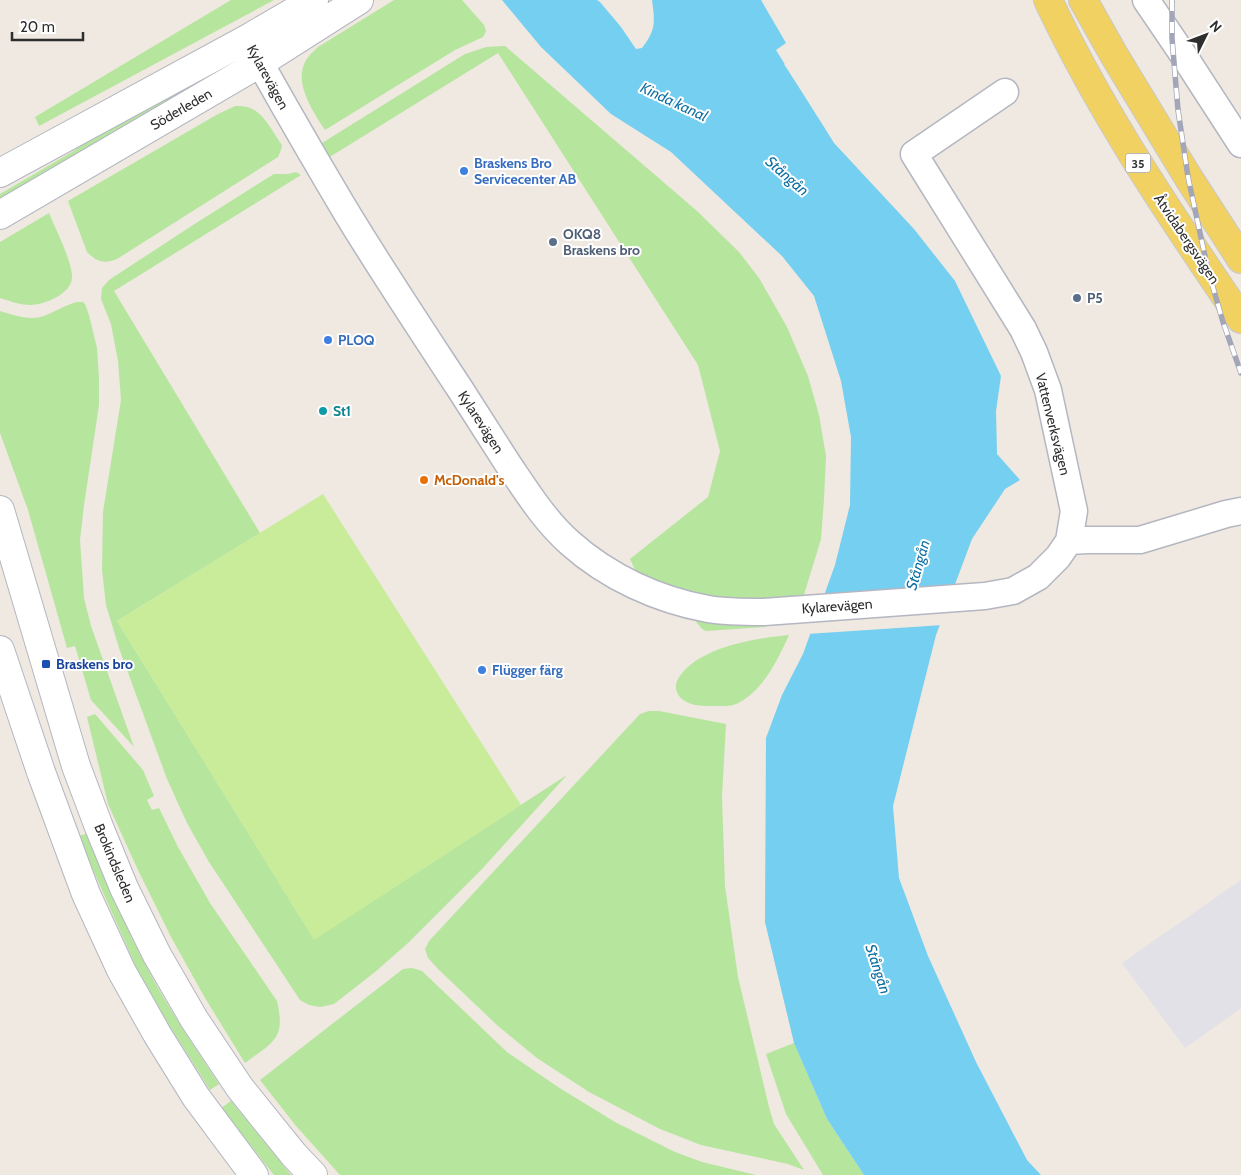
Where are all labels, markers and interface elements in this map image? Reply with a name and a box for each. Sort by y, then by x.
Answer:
scale bar [12,10,84,42]
north arrow [1181,10,1231,60]
text: N [1206,17,1226,36]
text: 20 m [20,18,55,36]
street label: Kylarevägen [243,42,293,113]
water label: Kinda kanal [638,79,711,126]
street label: Söderleden [147,84,215,134]
water label: Stångån [762,152,812,200]
place label: Braskens Bro Servicecenter AB [474,154,576,188]
road number: 35 [1126,154,1150,172]
marker: Braskens Bro Servicecenter AB [458,165,470,177]
street label: Åtvidabergsvägen [1150,191,1224,288]
place label: OKQ8 Braskens bro [563,225,640,259]
marker: OKQ8 Braskens bro [547,236,559,248]
place label: P5 [1087,289,1103,307]
marker: P5 [1071,292,1083,304]
place label: PLOQ [338,331,375,349]
marker: PLOQ [322,334,334,346]
street label: Vattenverksvägen [1032,371,1074,477]
street label: Kylarevägen [454,387,508,457]
place label: St1 [333,402,351,420]
marker: St1 [317,405,329,417]
place label: McDonald's [434,471,504,489]
marker: McDonald's [418,474,430,486]
water label: Stångån [902,538,934,592]
street label: Kylarevägen [801,595,873,617]
place label: Braskens bro [56,655,133,673]
marker: Braskens bro [40,658,52,670]
place label: Flügger färg [492,661,563,679]
marker: Flügger färg [476,664,488,676]
street label: Brokindsleden [90,821,140,905]
water label: Stångån [862,942,894,996]

